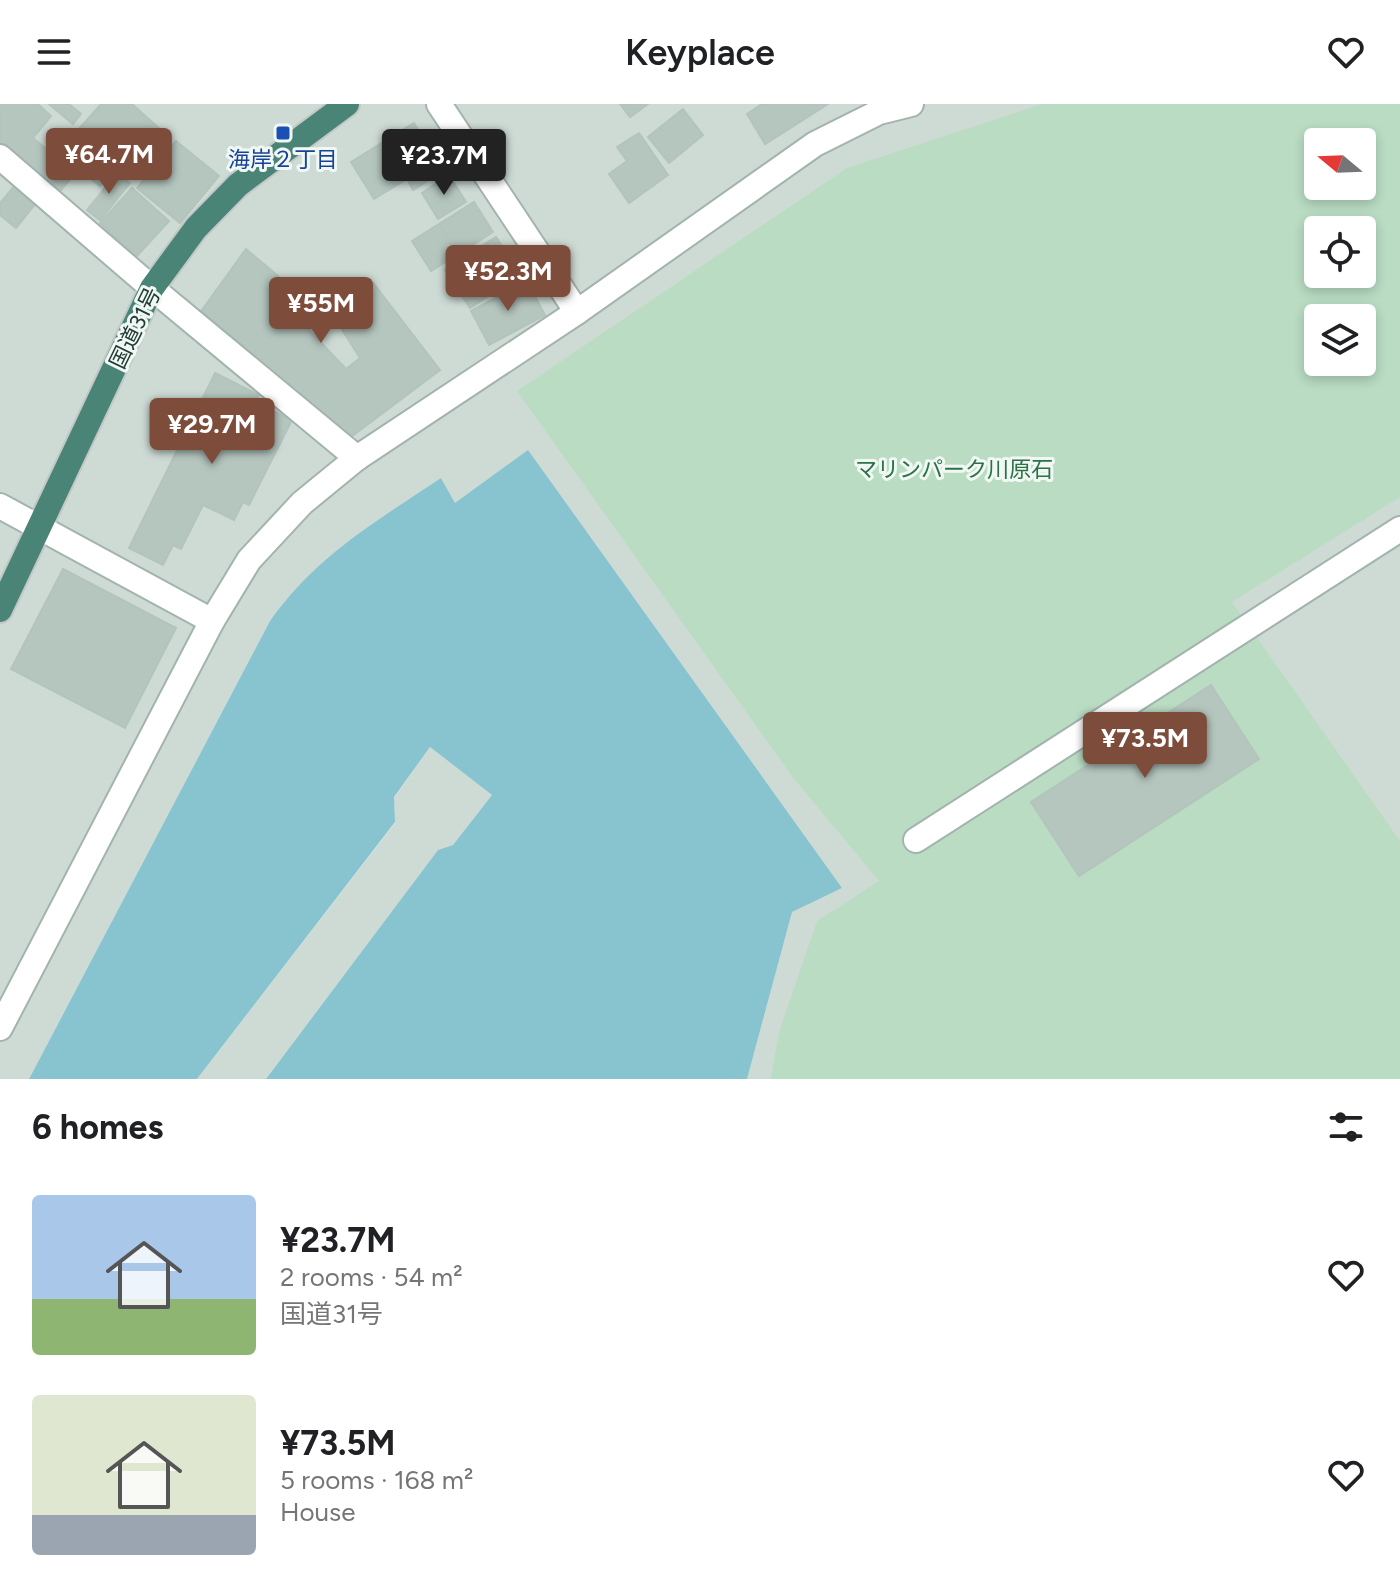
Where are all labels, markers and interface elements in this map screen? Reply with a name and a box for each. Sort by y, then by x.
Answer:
icon: menu [32,30,76,74]
icon: heart [1324,30,1368,74]
text: Keyplace [625,31,775,74]
marker: 海岸２丁目 [274,124,292,142]
pin: ¥64.7M [44,128,174,196]
north arrow [1304,128,1376,200]
map controls [1304,128,1376,376]
pin: ¥23.7M [379,129,509,197]
text: ¥64.7M [64,138,154,170]
text: ¥23.7M [400,139,488,171]
place label: 海岸２丁目 [228,146,338,173]
button: locate [1304,216,1376,288]
pin: ¥52.3M [443,245,573,313]
text: ¥52.3M [464,255,552,287]
pin: ¥55M [274,277,368,345]
street label: 国道31号 [104,283,166,373]
text: ¥55M [287,287,355,319]
button: layers [1304,304,1376,376]
pin: ¥29.7M [147,398,277,466]
text: ¥29.7M [168,408,256,440]
park label: マリンパーク川原石 [855,456,1053,483]
pin: ¥73.5M [1080,712,1210,780]
text: ¥73.5M [1101,722,1189,754]
icon: filters [1324,1105,1368,1149]
text: 6 homes [32,1107,163,1148]
text: ¥23.7M [280,1220,395,1261]
icon: home [96,1227,192,1323]
icon: heart [1324,1253,1368,1297]
text: 2 rooms · 54 m² [280,1261,463,1293]
text: 国道31号 [280,1298,383,1330]
text: ¥73.5M [280,1423,395,1464]
icon: home [96,1427,192,1523]
icon: heart [1324,1453,1368,1497]
text: 5 rooms · 168 m² [280,1464,473,1496]
text: House [280,1496,355,1528]

